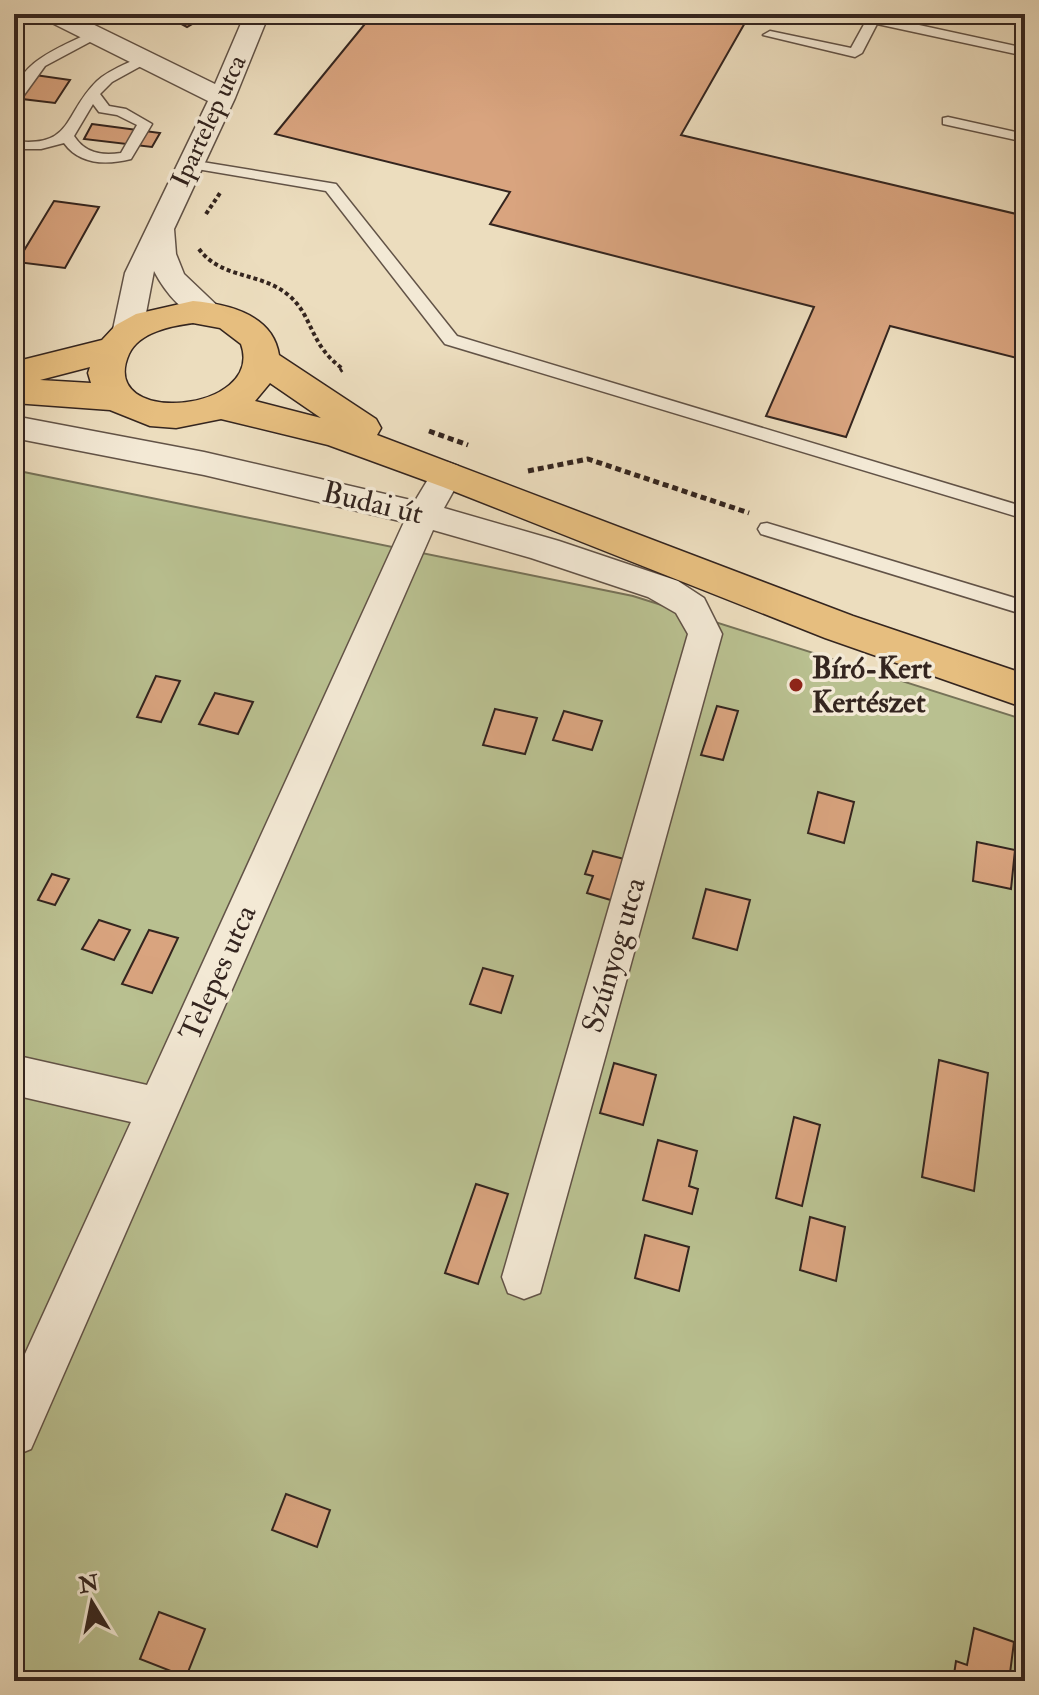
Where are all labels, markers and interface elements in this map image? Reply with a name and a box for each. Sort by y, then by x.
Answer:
street label: Ipartelep utca [164,50,255,193]
street label: Budai út [319,474,427,533]
place label: Bíró-Kert Kertészet [812,650,932,721]
marker: Bíró-Kert Kertészet [787,676,805,694]
street label: Szúnyog utca [574,872,654,1037]
street label: Telepes utca [172,899,265,1047]
north arrow [52,1563,132,1643]
text: N [76,1569,101,1600]

